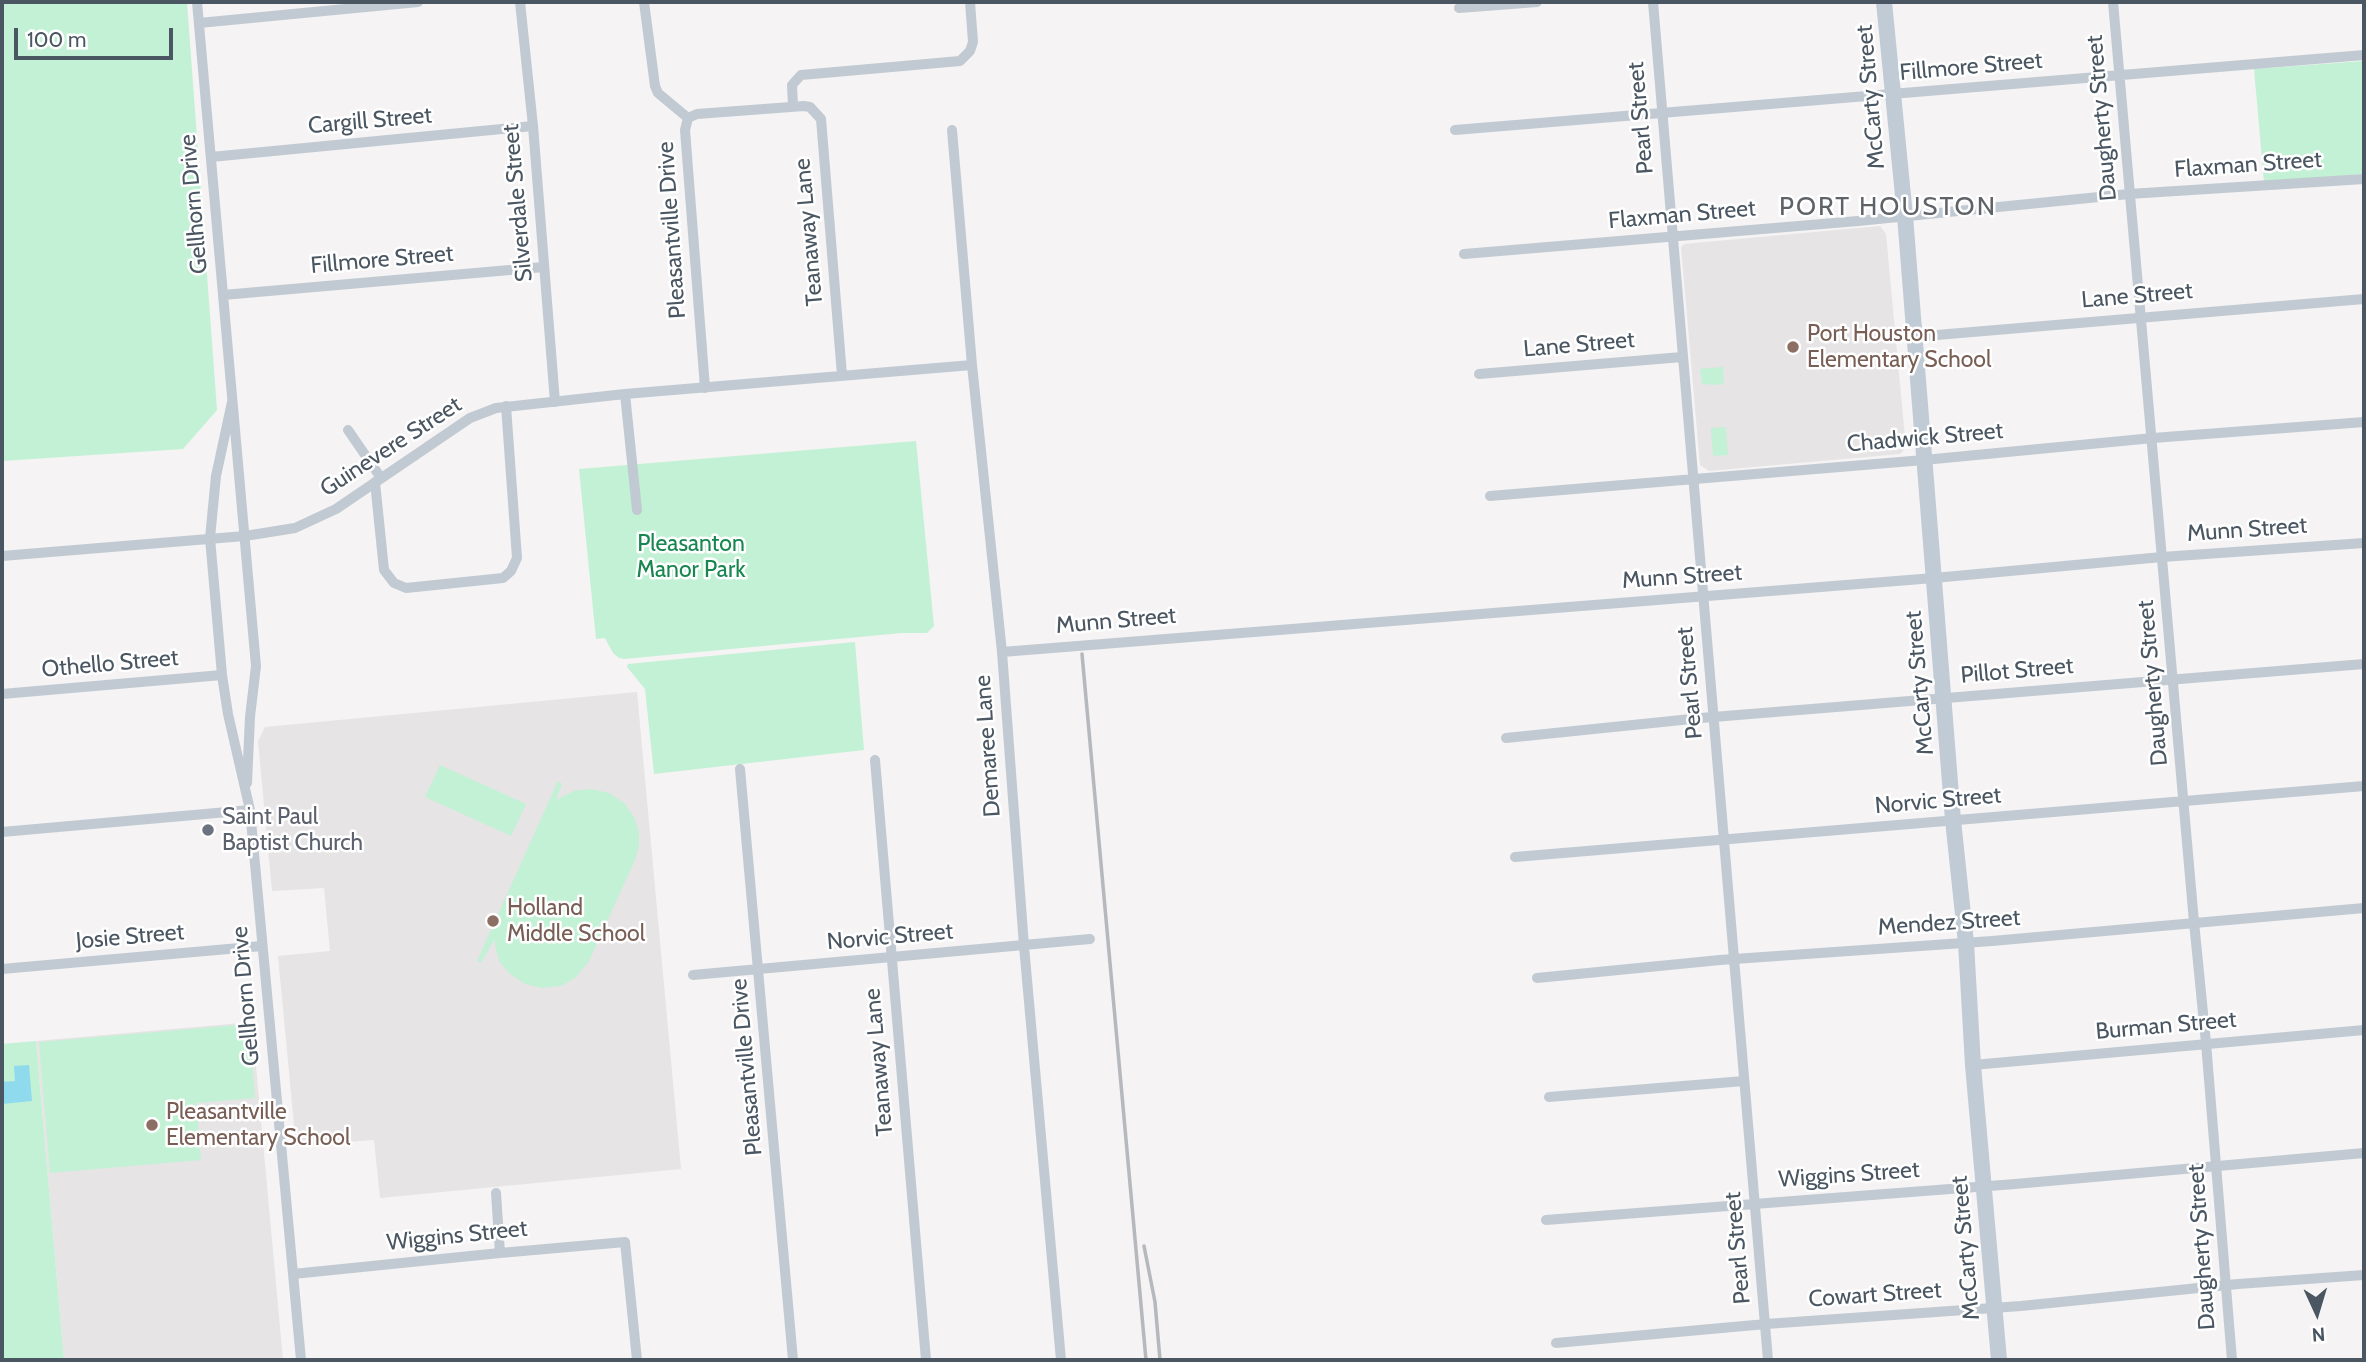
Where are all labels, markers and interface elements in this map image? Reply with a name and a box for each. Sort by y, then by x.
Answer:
scale bar [18,14,177,58]
street label: McCarty Street [1851,24,1891,170]
text: 100 m [27,27,86,52]
street label: Daugherty Street [2081,34,2123,202]
street label: Fillmore Street [1898,47,2044,87]
street label: Pearl Street [1622,61,1660,175]
street label: Cargill Street [307,102,433,140]
street label: Silverdale Street [497,123,539,283]
street label: Gellhorn Drive [174,133,214,275]
street label: Pleasantville Drive [652,140,692,320]
street label: Flaxman Street [2173,146,2323,184]
street label: Teanaway Lane [789,157,829,307]
district label: PORT HOUSTON [1781,191,1995,223]
street label: Flaxman Street [1607,195,1757,235]
street label: Fillmore Street [309,240,455,280]
street label: Lane Street [2080,277,2194,315]
place label: Port Houston Elementary School [1807,320,1991,374]
street label: Lane Street [1522,326,1636,364]
marker: Port Houston Elementary School [1785,339,1801,355]
street label: Guinevere Street [315,391,467,503]
street label: Chadwick Street [1846,417,2004,459]
street label: Munn Street [2186,512,2308,548]
park label: Pleasanton Manor Park [637,530,745,584]
street label: Munn Street [1621,559,1743,595]
street label: Daugherty Street [2132,599,2174,767]
street label: Munn Street [1055,602,1177,640]
street label: McCarty Street [1900,610,1940,756]
street label: Pearl Street [1671,626,1709,740]
street label: Othello Street [40,644,180,684]
street label: Pillot Street [1959,652,2075,690]
street label: Demaree Lane [969,674,1007,818]
street label: Norvic Street [1874,782,2002,820]
place label: Saint Paul Baptist Church [222,803,363,857]
marker: Saint Paul Baptist Church [200,822,216,838]
place label: Holland Middle School [507,894,645,948]
street label: Mendez Street [1877,904,2021,942]
marker: Holland Middle School [485,913,501,929]
street label: Norvic Street [826,918,954,956]
street label: Josie Street [75,919,185,955]
street label: Gellhorn Drive [226,925,266,1067]
street label: Pleasantville Drive [726,977,768,1157]
street label: Teanaway Lane [859,987,899,1137]
street label: Burman Street [2094,1006,2238,1046]
place label: Pleasantville Elementary School [166,1098,350,1152]
marker: Pleasantville Elementary School [144,1117,160,1133]
street label: Wiggins Street [1778,1156,1920,1194]
street label: Daugherty Street [2182,1163,2222,1331]
street label: McCarty Street [1946,1175,1986,1321]
street label: Pearl Street [1719,1191,1757,1305]
street label: Wiggins Street [385,1215,529,1257]
street label: Cowart Street [1808,1277,1942,1313]
north arrow [2282,1278,2352,1348]
text: N [2311,1323,2326,1346]

